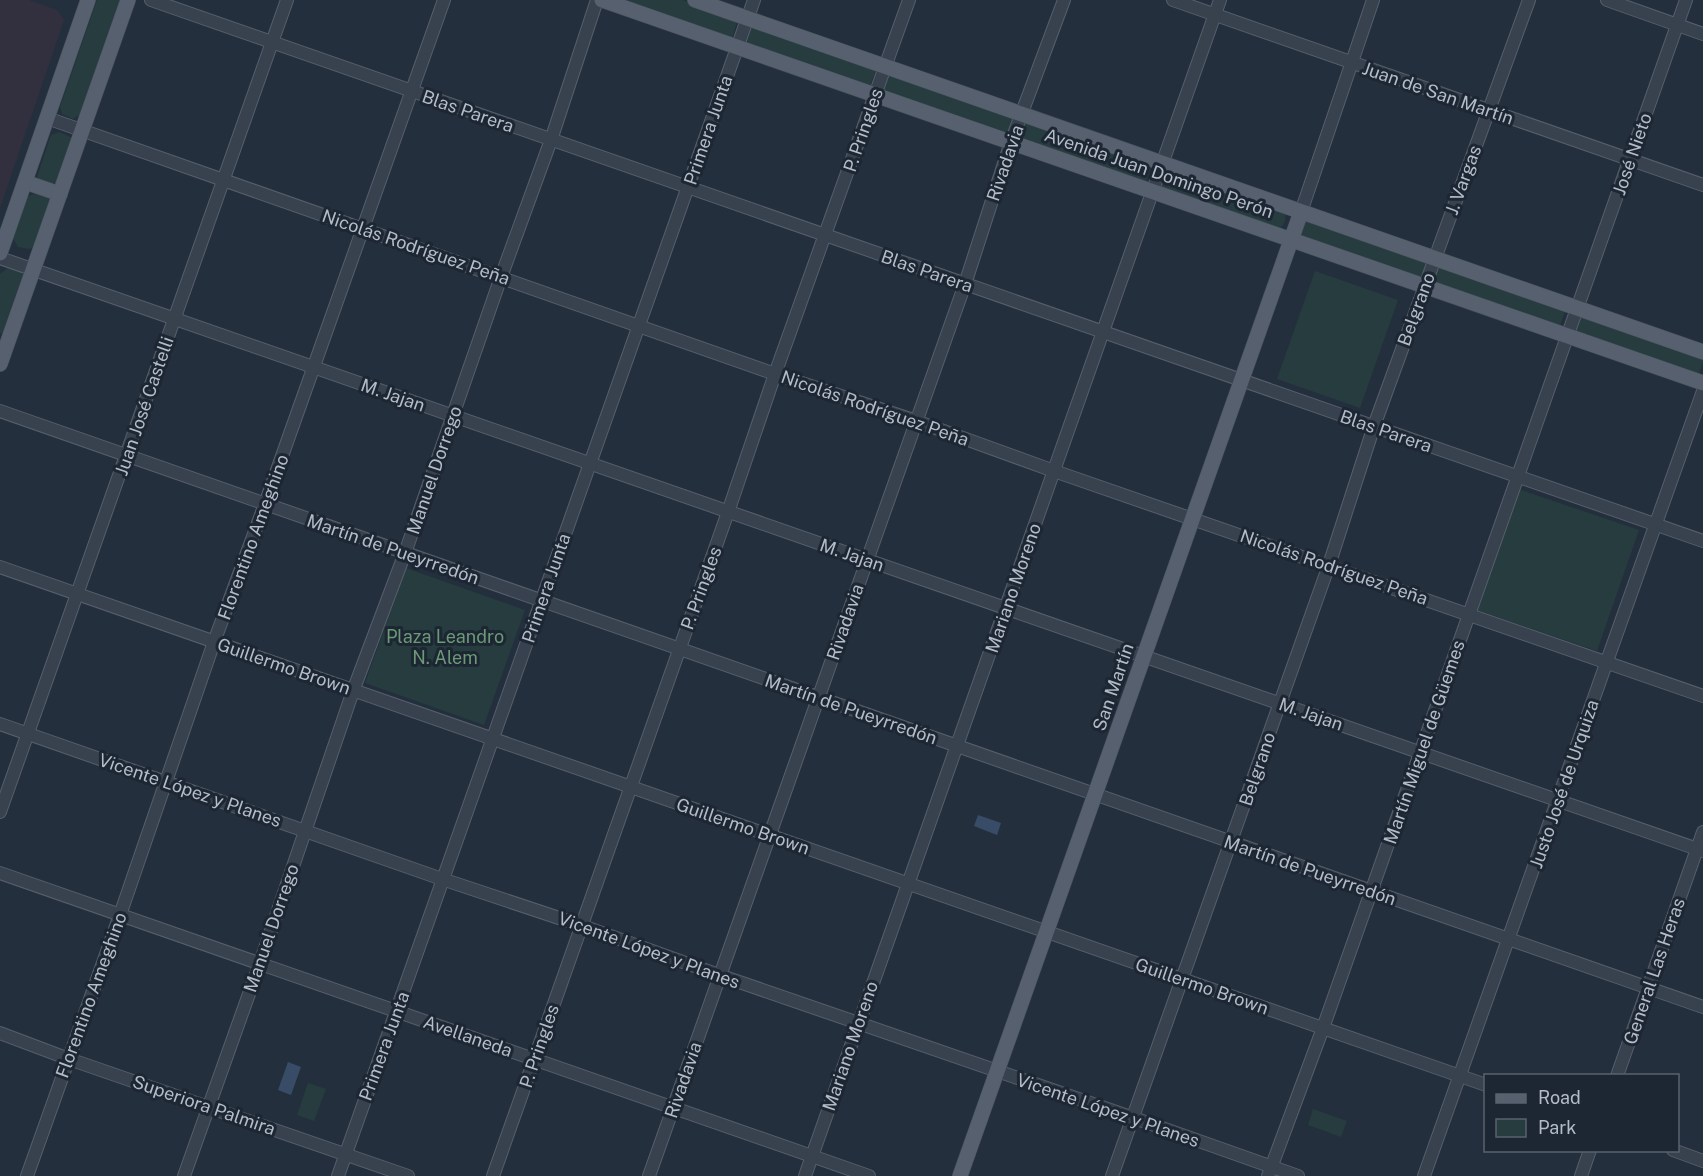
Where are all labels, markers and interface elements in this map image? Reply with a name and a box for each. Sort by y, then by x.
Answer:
street label: Juan de San Martín [1360,57,1516,129]
street label: Primera Junta [679,73,737,187]
street label: Blas Parera [419,85,517,137]
street label: P. Pringles [839,86,887,174]
street label: José Nieto [1608,110,1656,198]
street label: Rivadavia [982,122,1028,204]
street label: Avenida Juan Domingo Perón [1042,124,1276,222]
street label: J. Vargas [1441,142,1485,218]
street label: Nicolás Rodríguez Peña [319,205,513,289]
street label: Blas Parera [878,245,976,297]
street label: Belgrano [1393,269,1439,349]
street label: Juan José Castelli [110,334,178,478]
street label: Nicolás Rodríguez Peña [778,366,972,450]
street label: M. Jajan [358,374,428,416]
street label: Manuel Dorrego [402,403,466,537]
street label: Blas Parera [1337,405,1435,457]
street label: Florentino Ameghino [213,451,293,623]
street label: Martín de Pueyrredón [304,510,482,588]
street label: Mariano Moreno [981,520,1045,656]
street label: Nicolás Rodríguez Peña [1237,525,1431,609]
street label: Primera Junta [517,531,575,645]
street label: M. Jajan [817,534,887,576]
street label: P. Pringles [676,544,726,632]
street label: Rivadavia [822,581,868,663]
park label: Plaza Leandro N. Alem [386,626,504,668]
street label: Guillermo Brown [215,633,353,699]
street label: Martín Miguel de Güemes [1379,637,1469,847]
street label: San Martín [1088,640,1138,734]
street label: Martín de Pueyrredón [762,670,940,748]
street label: M. Jajan [1276,693,1346,735]
street label: Justo José de Urquiza [1525,697,1603,871]
street label: Belgrano [1235,729,1279,809]
street label: Vicente López y Planes [96,749,284,831]
street label: Guillermo Brown [674,793,812,859]
street label: Martín de Pueyrredón [1221,831,1399,909]
street label: Manuel Dorrego [239,861,303,995]
street label: General Las Heras [1619,895,1689,1047]
street label: Vicente López y Planes [555,907,743,993]
street label: Florentino Ameghino [51,909,131,1081]
street label: Guillermo Brown [1133,953,1271,1019]
street label: Mariano Moreno [818,978,882,1114]
street label: Primera Junta [355,989,413,1103]
street label: P. Pringles [515,1002,563,1090]
street label: Avellaneda [421,1011,515,1061]
street label: Rivadavia [660,1039,706,1121]
street label: Vicente López y Planes [1014,1069,1202,1151]
street label: Superiora Palmira [130,1071,278,1139]
legend [1484,1074,1679,1152]
text: Road [1538,1087,1581,1108]
text: Park [1538,1117,1576,1138]

